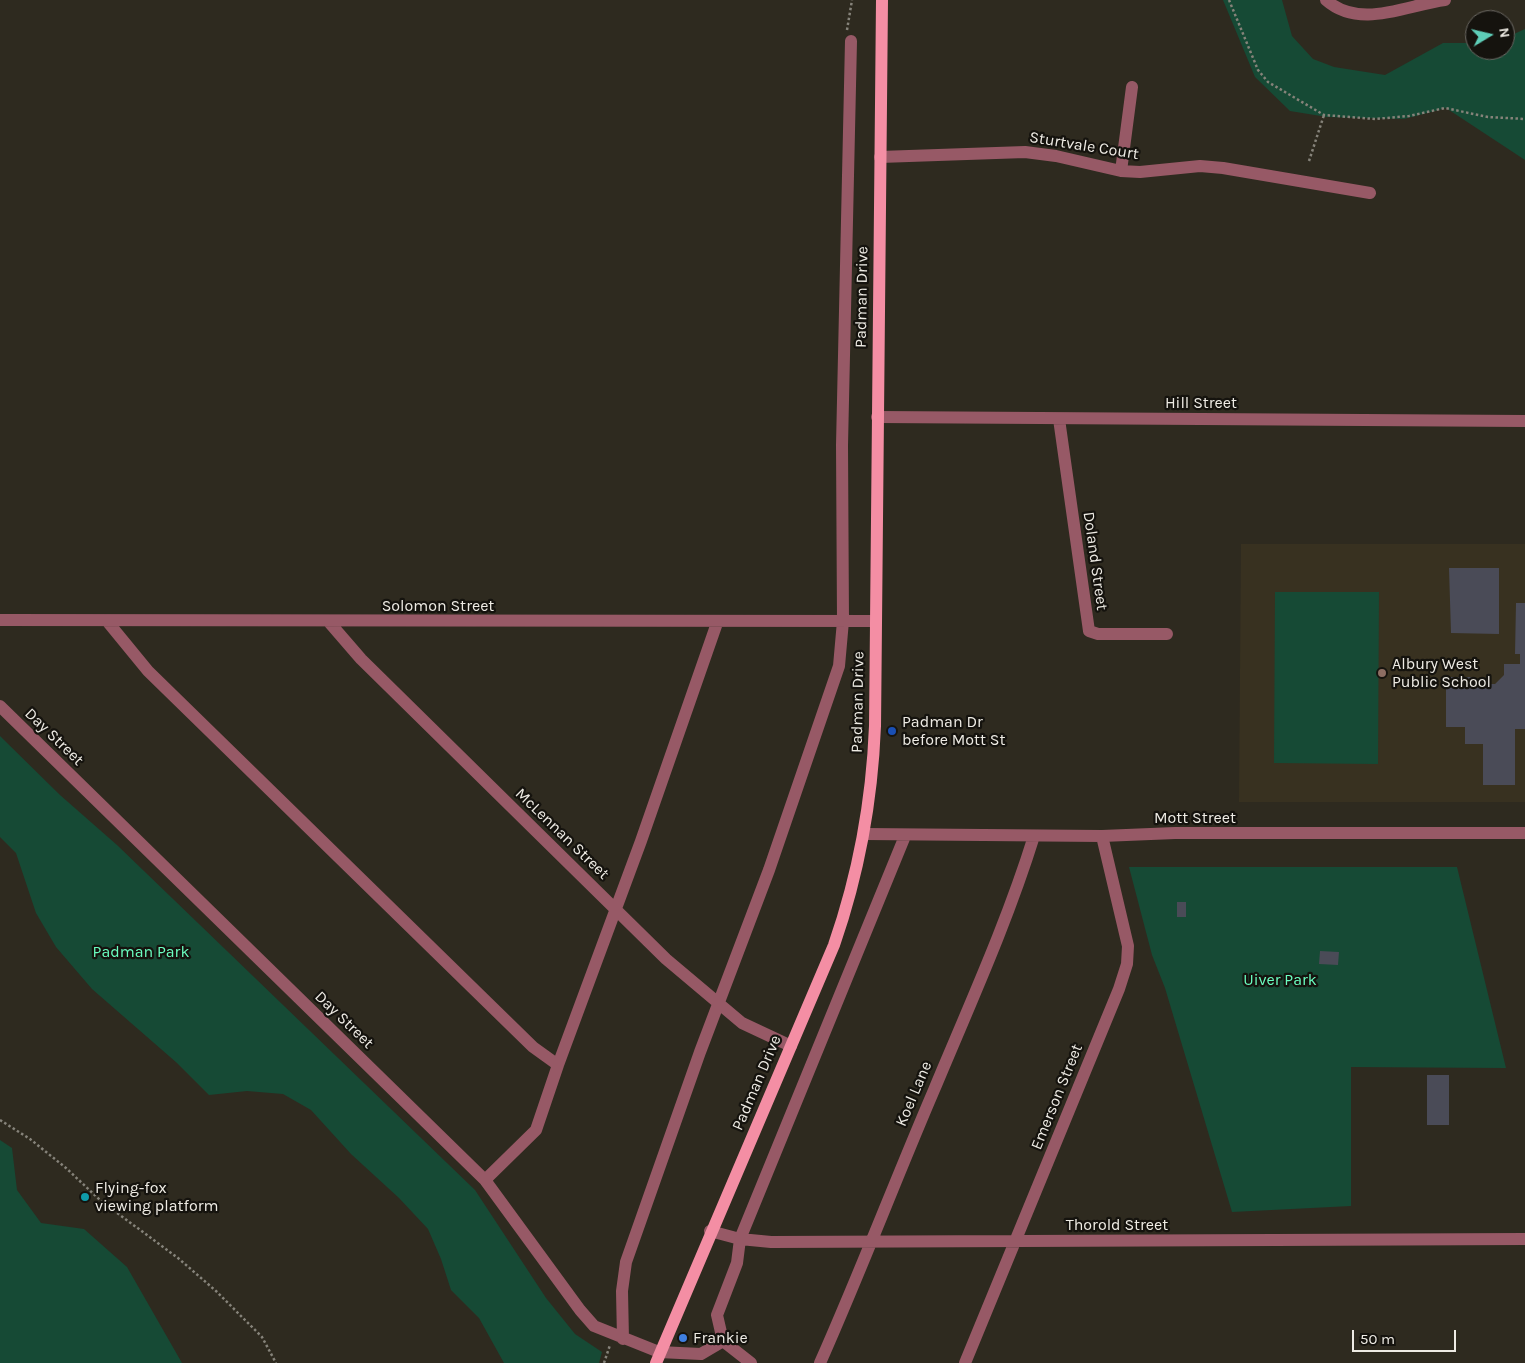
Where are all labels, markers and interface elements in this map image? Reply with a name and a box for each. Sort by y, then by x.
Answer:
north arrow [1465,10,1515,60]
text: N [1495,26,1514,39]
street label: Sturtvale Court [1028,128,1140,164]
street label: Padman Drive [852,246,872,348]
street label: Hill Street [1165,393,1237,413]
street label: Doland Street [1079,510,1111,612]
street label: Solomon Street [382,596,494,616]
street label: Padman Drive [848,651,868,753]
place label: Albury West Public School [1392,654,1491,692]
marker: Albury West Public School [1376,667,1388,679]
street label: Day Street [21,704,87,770]
place label: Padman Dr before Mott St [902,712,1006,750]
marker: Padman Dr before Mott St [886,725,898,737]
street label: McLennan Street [511,784,613,884]
street label: Mott Street [1154,808,1236,828]
park label: Padman Park [93,942,189,962]
park label: Uiver Park [1243,970,1317,990]
street label: Day Street [311,987,377,1053]
street label: Padman Drive [728,1032,786,1134]
street label: Emerson Street [1027,1041,1087,1153]
street label: Koel Lane [892,1058,936,1130]
place label: Flying-fox viewing platform [95,1178,219,1216]
marker: Flying-fox viewing platform [79,1191,91,1203]
street label: Thorold Street [1066,1215,1168,1235]
scale bar [1355,1320,1459,1352]
place label: Frankie [693,1328,748,1348]
text: 50 m [1360,1330,1395,1348]
marker: Frankie [677,1332,689,1344]

